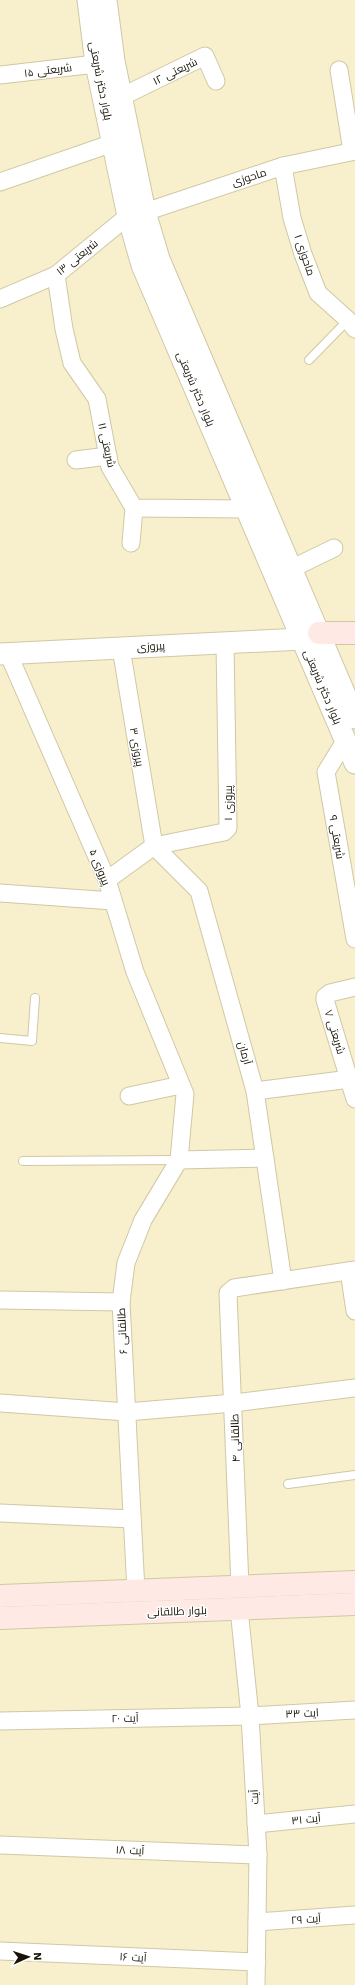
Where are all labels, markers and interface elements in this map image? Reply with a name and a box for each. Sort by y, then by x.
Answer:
street label: بلوار دکتر شریعتی [87,41,115,122]
street label: شریعتی ۱۲ [151,55,200,88]
street label: شریعتی ۱۵ [23,61,73,80]
street label: ماحوزی [230,166,268,189]
street label: ماحوزی ۱ [291,233,318,277]
street label: شریعتی ۱۳ [54,237,101,278]
street label: بلوار دکتر شریعتی [174,350,217,429]
street label: شریعتی ۱۱ [95,421,118,469]
street label: پیروزی [137,639,166,654]
street label: بلوار دکتر شریعتی [301,648,344,727]
street label: پیروزی ۳ [127,727,146,768]
street label: پیروزی ۱ [222,785,235,821]
street label: شریعتی ۹ [326,814,347,860]
street label: پیروزی ۵ [86,847,113,887]
street label: شریعتی ۷ [322,1008,347,1056]
street label: آرمان [235,1040,254,1066]
street label: طالقانی ۶ [115,1307,130,1354]
street label: طالقانی ۴ [228,1414,243,1462]
street label: بلوار طالقانی [147,1604,207,1619]
street label: ایت ۳۳ [285,1706,319,1721]
street label: آیت ۲۰ [111,1712,139,1725]
street label: آیت [248,1789,261,1805]
street label: آیت ۳۱ [291,1811,321,1828]
street label: آیت ۱۸ [115,1843,145,1858]
street label: آیت ۲۹ [291,1912,322,1927]
north arrow [8,1937,48,1977]
street label: آیت ۱۶ [119,1950,147,1965]
text: N [31,1952,44,1961]

